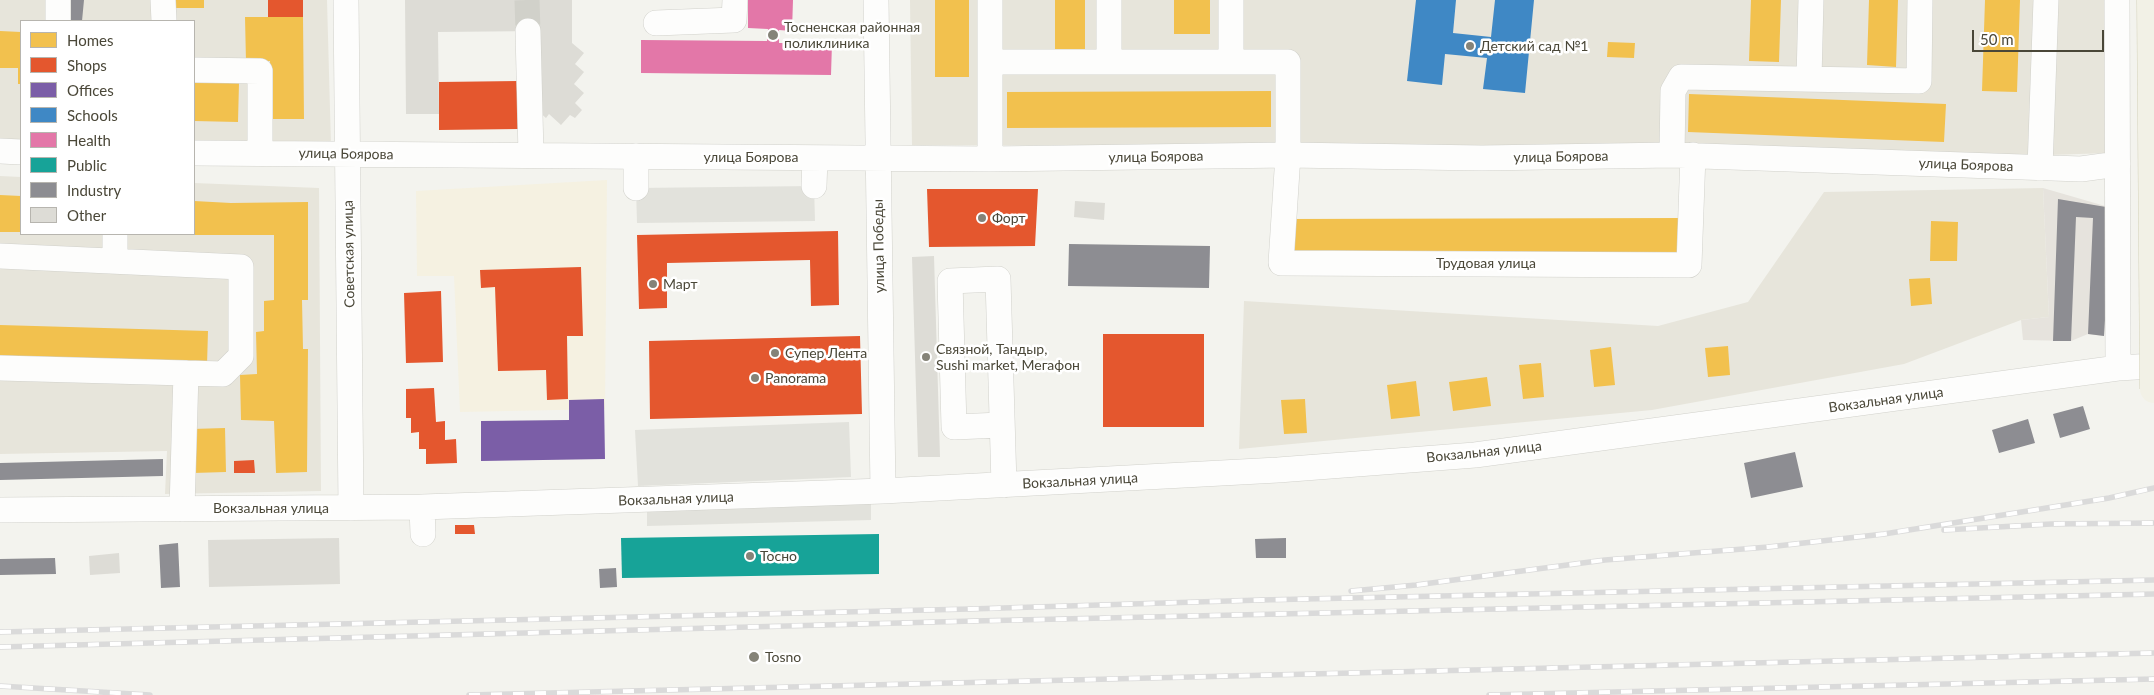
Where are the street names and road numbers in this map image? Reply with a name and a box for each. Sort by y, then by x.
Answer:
street label: улица Боярова [298,145,394,163]
street label: улица Боярова [1108,148,1204,166]
street label: улица Боярова [1513,148,1609,166]
street label: улица Боярова [704,149,798,165]
street label: улица Боярова [1918,155,2014,175]
street label: улица Победы [870,199,888,293]
street label: Советская улица [340,200,358,308]
street label: Трудовая улица [1436,255,1536,271]
street label: Вокзальная улица [1827,384,1945,416]
street label: Вокзальная улица [1426,438,1542,466]
street label: Вокзальная улица [1022,470,1138,492]
street label: Вокзальная улица [618,489,734,509]
street label: Вокзальная улица [213,500,329,516]

